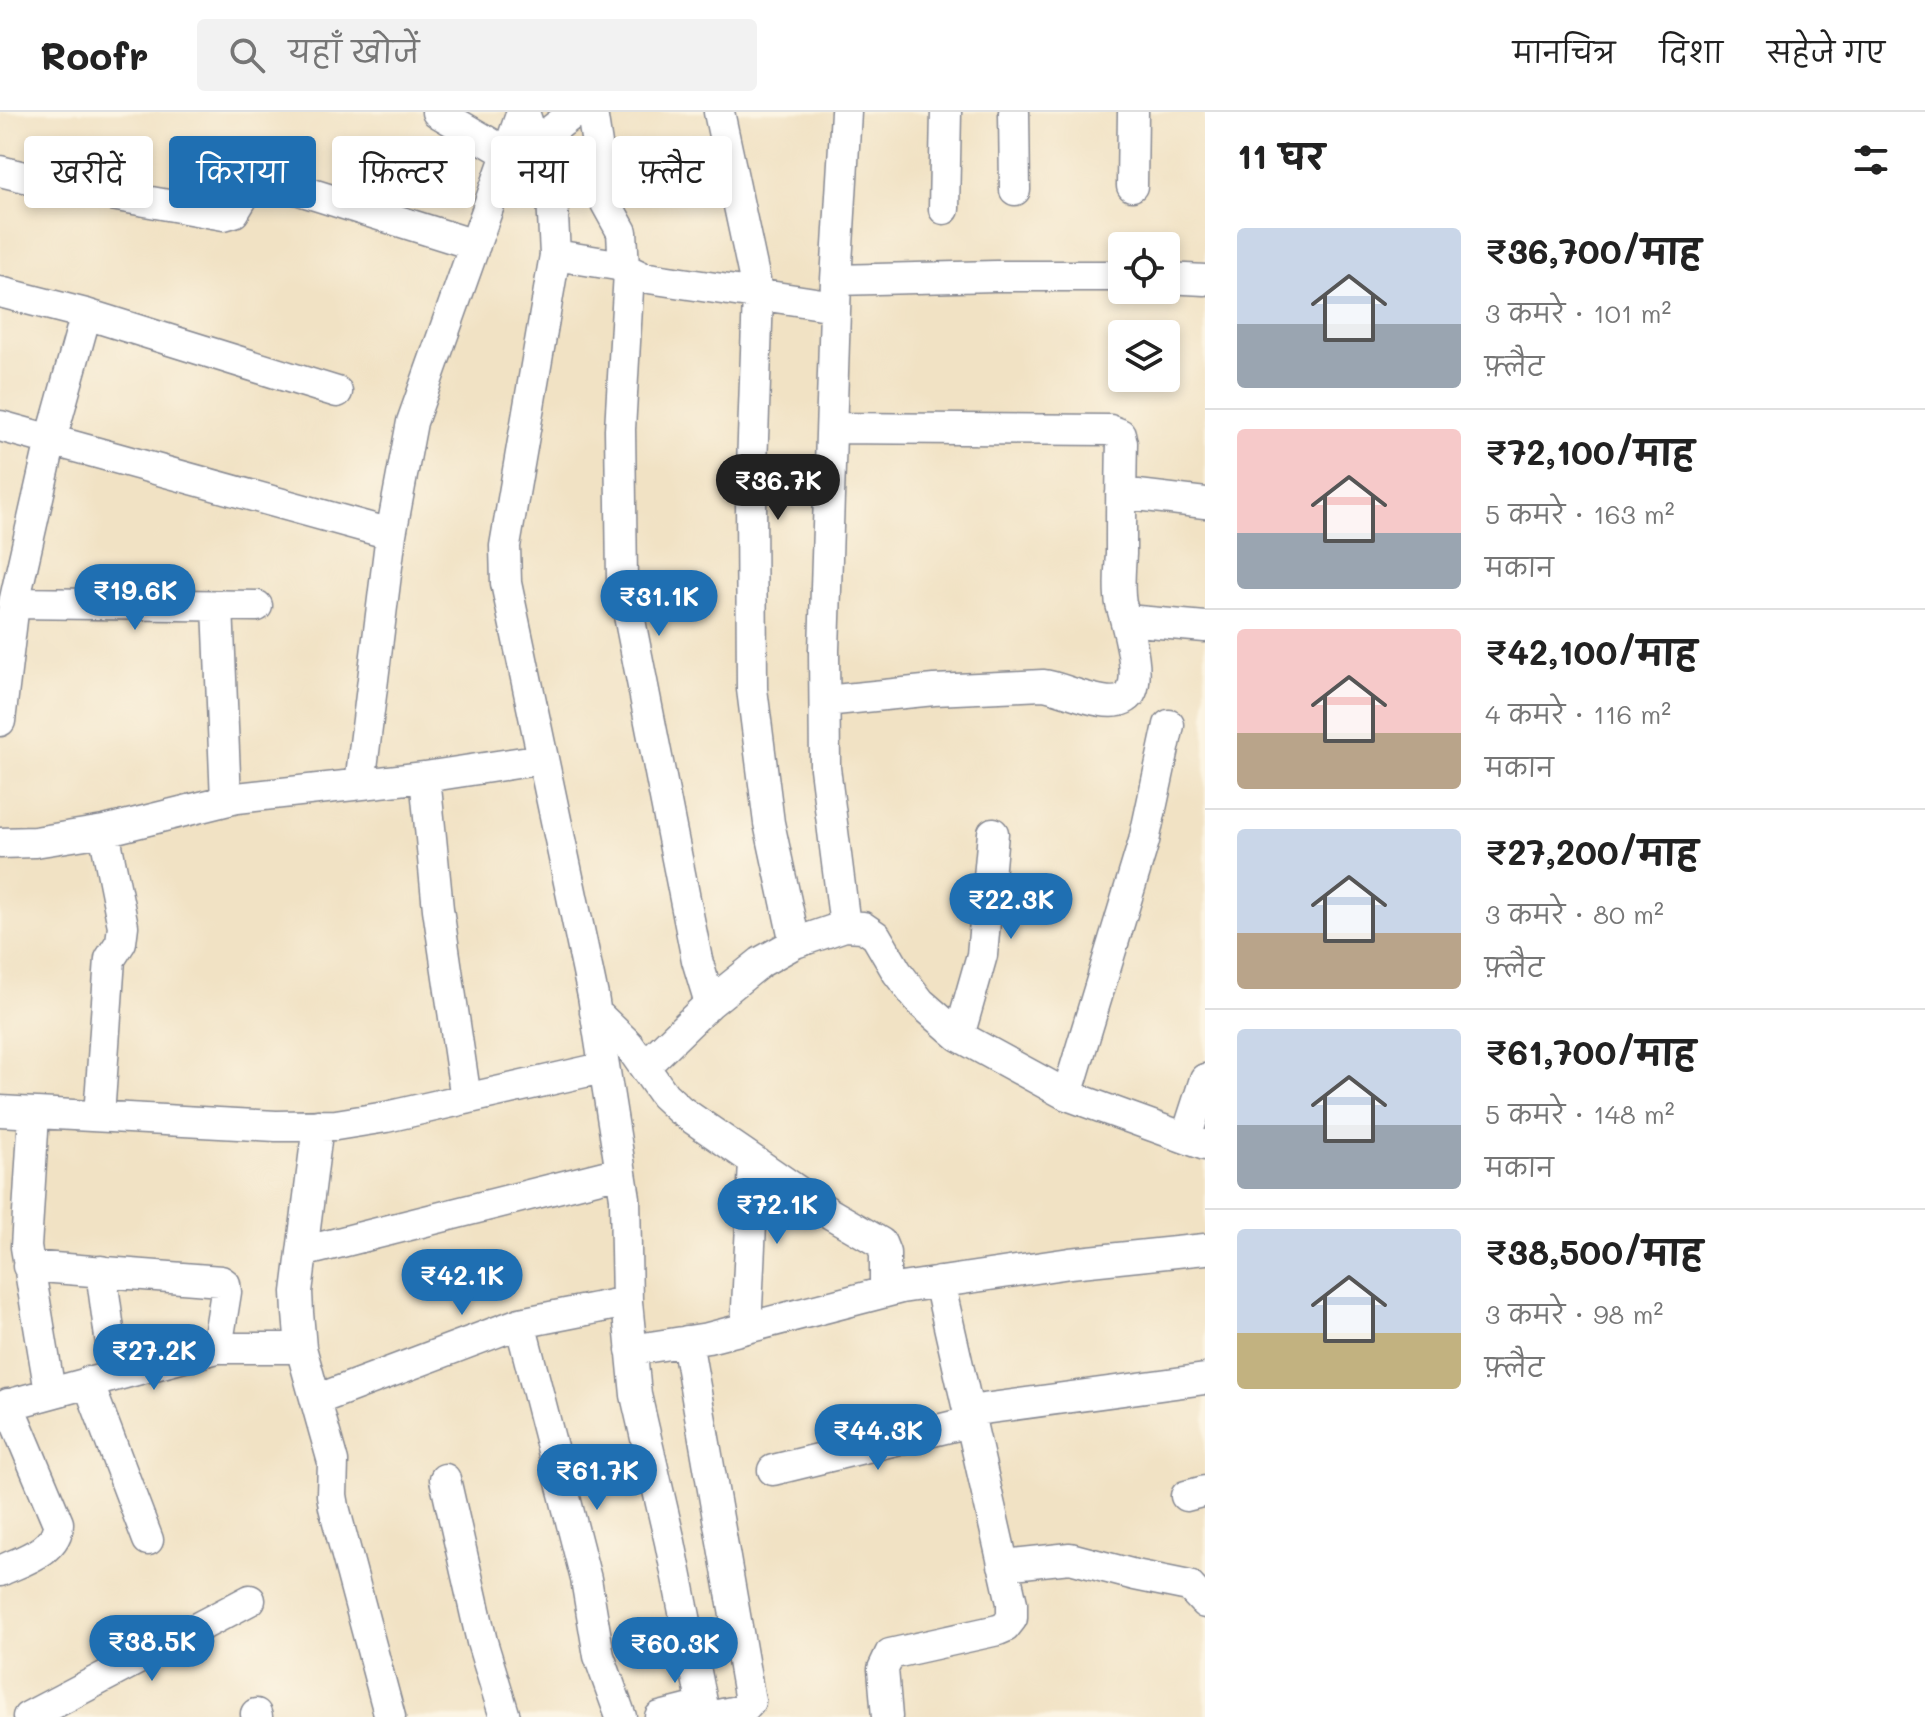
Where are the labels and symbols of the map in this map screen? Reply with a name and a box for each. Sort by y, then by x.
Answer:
pin: ₹36.7K [713,454,843,522]
pin: ₹19.6K [70,564,200,632]
pin: ₹31.1K [594,570,724,638]
pin: ₹22.3K [946,873,1076,941]
pin: ₹72.1K [712,1178,842,1246]
pin: ₹42.1K [397,1249,527,1317]
pin: ₹27.2K [89,1324,219,1392]
pin: ₹44.3K [813,1404,943,1472]
pin: ₹61.7K [532,1444,662,1512]
pin: ₹38.5K [87,1615,217,1683]
pin: ₹60.3K [610,1617,740,1685]

